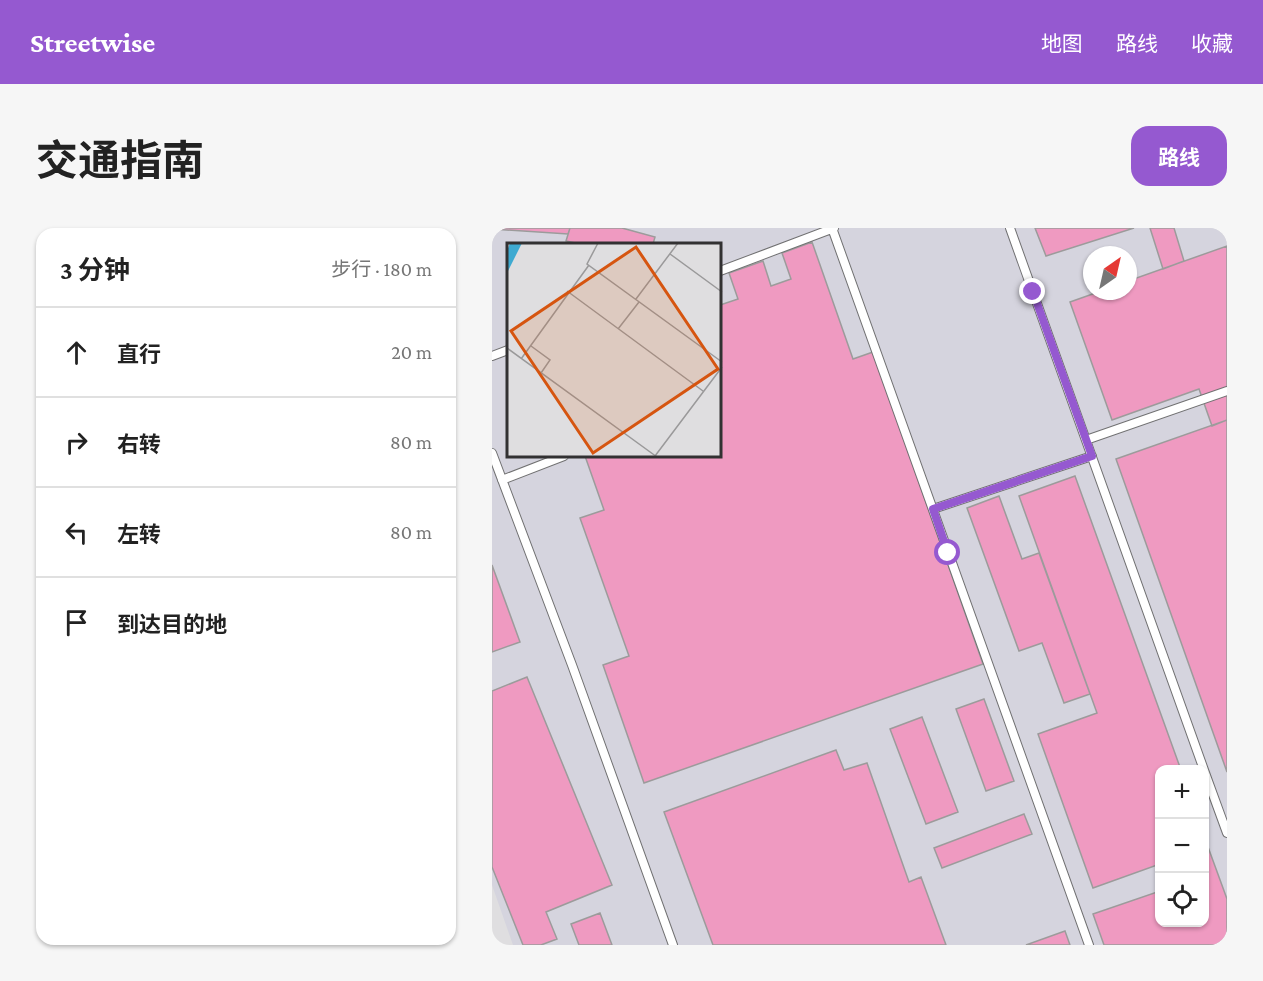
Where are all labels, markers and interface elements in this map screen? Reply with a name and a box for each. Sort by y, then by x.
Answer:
text: Streetwise [30,27,155,58]
text: 地图 [1041,32,1083,56]
text: 路线 [1116,32,1158,56]
text: 收藏 [1191,32,1233,56]
button: 路线 [1131,126,1227,186]
text: 交通指南 [36,137,204,184]
inset map [507,243,722,458]
north arrow [1083,246,1137,300]
text: 3 分钟 [60,256,130,285]
text: 步行 · 180 m [331,258,432,280]
route end [1019,278,1045,304]
icon: ahead [60,336,93,369]
text: 20 m [391,341,432,363]
text: 直行 [117,342,161,367]
icon: right [60,426,93,459]
text: 80 m [390,431,432,453]
text: 右转 [117,432,161,457]
icon: left [60,516,93,549]
text: 80 m [390,521,432,543]
text: 左转 [117,522,161,547]
route start [934,539,960,565]
icon: arrive [60,606,93,639]
text: 到达目的地 [117,612,227,637]
map controls [1155,765,1209,927]
button: + [1155,765,1209,819]
button: − [1155,819,1209,873]
button: locate [1155,873,1209,927]

